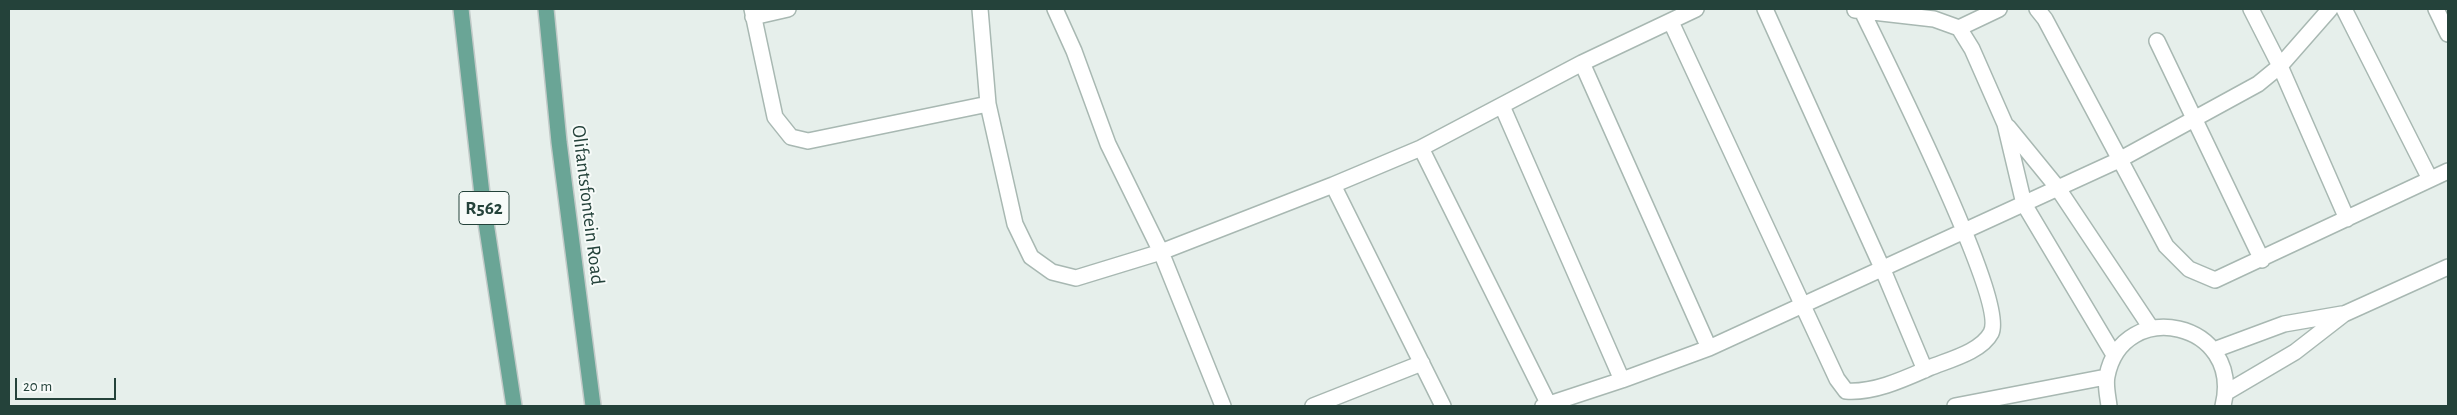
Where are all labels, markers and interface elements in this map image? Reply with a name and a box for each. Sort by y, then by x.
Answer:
street label: Olifantsfontein Road [566,124,610,286]
road number: R562 [459,192,509,224]
scale bar [18,368,119,400]
text: 20 m [23,379,52,394]

